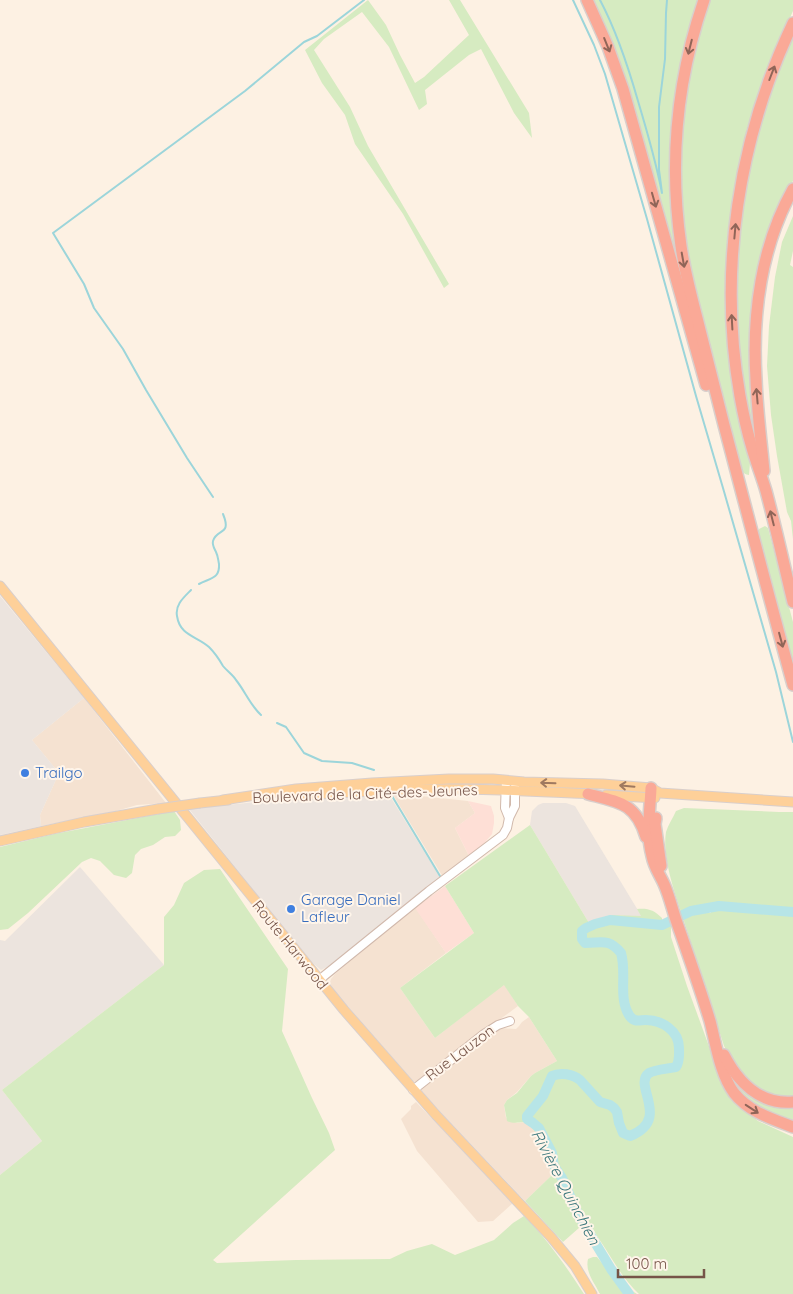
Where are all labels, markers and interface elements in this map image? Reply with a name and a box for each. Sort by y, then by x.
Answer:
one-way arrow [603,36,612,52]
one-way arrow [685,38,694,54]
one-way arrow [768,66,777,81]
one-way arrow [649,192,659,208]
one-way arrow [730,223,739,239]
one-way arrow [679,251,689,267]
one-way arrow [727,314,736,330]
one-way arrow [752,388,762,404]
one-way arrow [767,510,776,526]
one-way arrow [776,632,786,648]
place label: Trailgo [35,763,82,782]
marker: Trailgo [19,767,31,779]
one-way arrow [540,778,556,787]
street label: Boulevard de la Cité-des-Jeunes [252,780,478,807]
one-way arrow [619,781,635,791]
place label: Garage Daniel Lafleur [301,890,401,926]
street label: Route Harwood [248,896,332,993]
marker: Garage Daniel Lafleur [285,903,297,915]
street label: Rue Lauzon [422,1021,498,1085]
one-way arrow [745,1104,759,1114]
water label: Rivière Quinchien [527,1126,605,1249]
scale bar [618,1246,704,1278]
text: 100 m [626,1254,667,1273]

